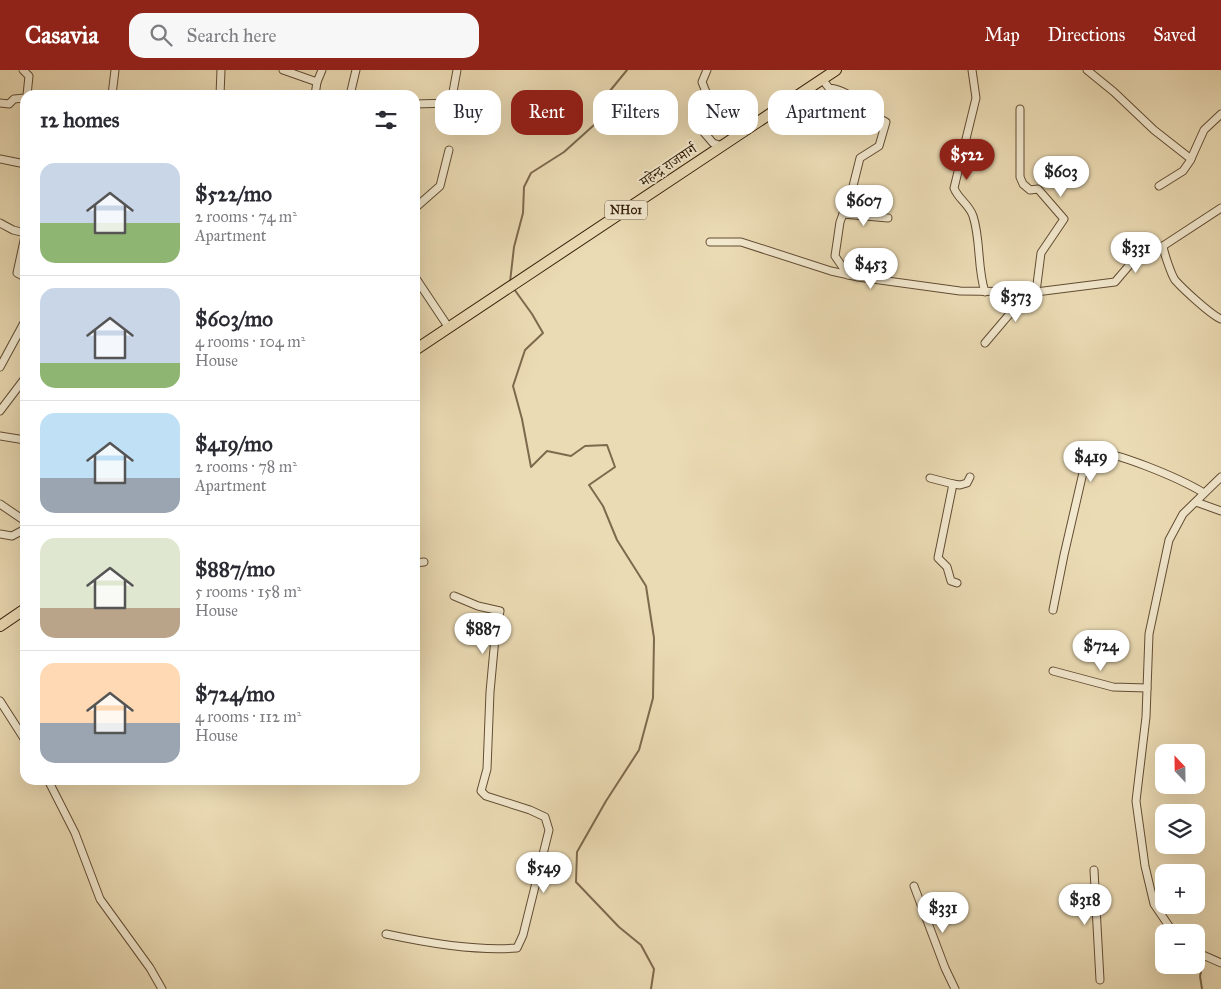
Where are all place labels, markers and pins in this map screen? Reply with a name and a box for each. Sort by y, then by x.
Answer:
pin: $522 [937,138,997,181]
pin: $603 [1031,156,1091,198]
pin: $607 [834,184,894,227]
pin: $331 [1106,232,1166,274]
pin: $453 [841,248,901,290]
pin: $373 [986,280,1046,323]
pin: $419 [1061,440,1121,483]
pin: $887 [453,612,513,655]
pin: $724 [1071,630,1131,672]
pin: $549 [514,852,574,894]
pin: $318 [1055,884,1115,926]
pin: $331 [913,892,973,934]

